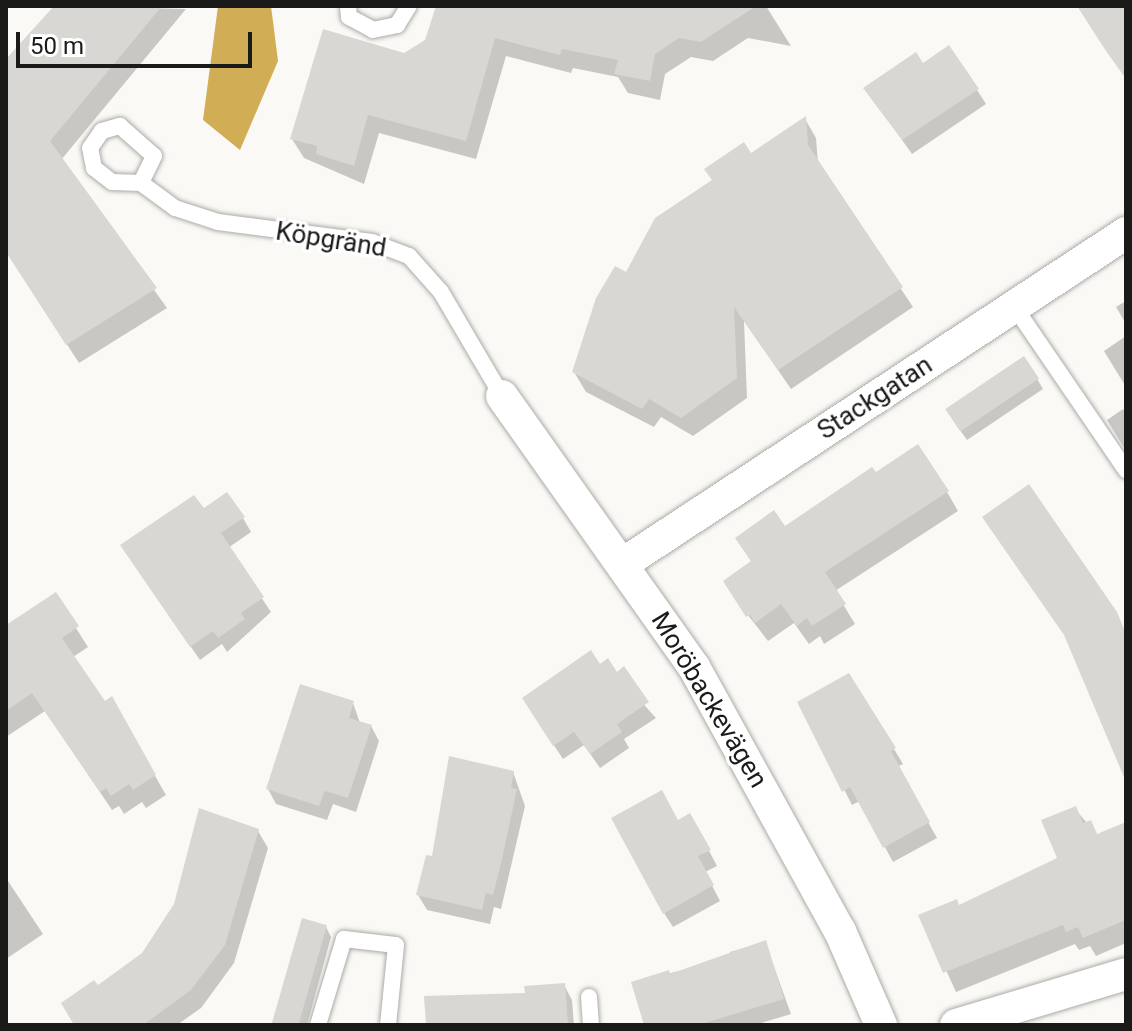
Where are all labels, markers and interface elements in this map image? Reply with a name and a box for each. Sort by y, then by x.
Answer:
scale bar [20,16,256,66]
text: 50 m [30,32,84,60]
street label: Köpgränd [274,216,388,264]
street label: Stackgatan [812,349,938,447]
street label: Moröbackevägen [644,607,774,793]

